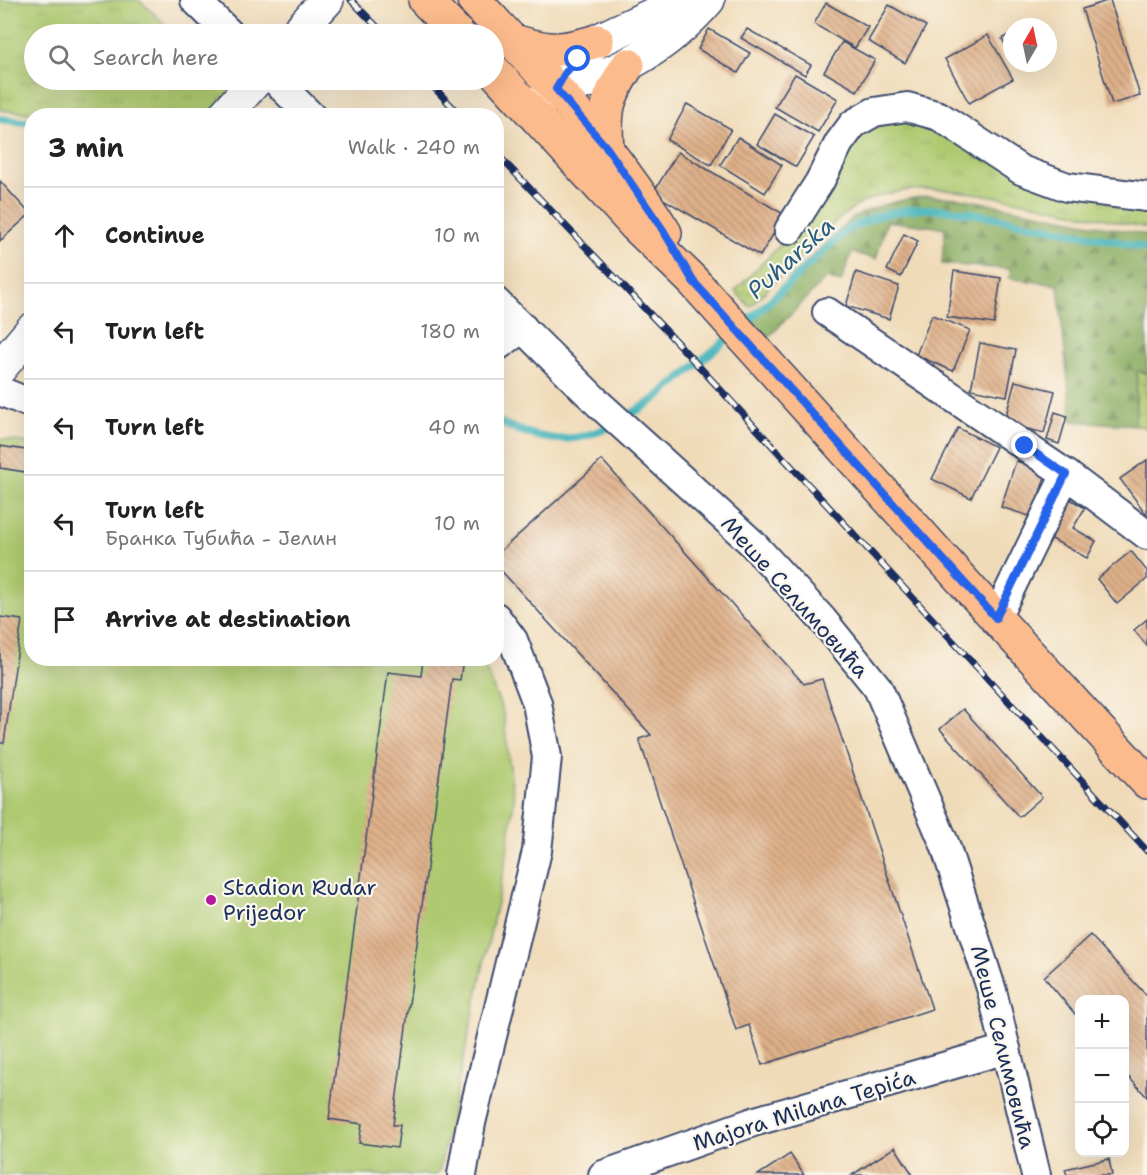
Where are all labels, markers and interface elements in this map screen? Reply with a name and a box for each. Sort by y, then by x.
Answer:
north arrow [1003,18,1057,72]
search box [24,24,504,90]
icon: search [45,41,78,74]
text: Search here [93,43,219,72]
route start [564,45,590,71]
text: 3 min [48,130,124,165]
text: Walk · 240 m [348,134,480,160]
water label: Puharska [740,210,842,306]
icon: ahead [48,219,81,252]
text: Continue [105,221,205,250]
text: 10 m [434,222,480,248]
icon: left [48,315,81,348]
text: Turn left [105,317,204,346]
text: 180 m [420,318,480,344]
icon: left [48,411,81,444]
text: Turn left [105,413,204,442]
text: 40 m [428,414,480,440]
route end [1011,432,1037,458]
text: Turn left [105,496,204,525]
icon: left [48,507,81,540]
text: 10 m [434,510,480,536]
street label: Меше Селимовића [714,510,876,684]
text: Бранка Тубића - Јелин [105,525,337,551]
icon: arrive [48,603,81,636]
text: Arrive at destination [105,605,351,634]
place label: Stadion Rudar Prijedor [223,873,377,927]
marker: Stadion Rudar Prijedor [204,893,218,907]
street label: Меше Селимовића [964,942,1042,1152]
map controls [1075,995,1129,1157]
button: + [1075,995,1129,1049]
button: − [1075,1049,1129,1103]
street label: Majora Milana Tepića [689,1062,919,1158]
button: locate [1075,1103,1129,1157]

